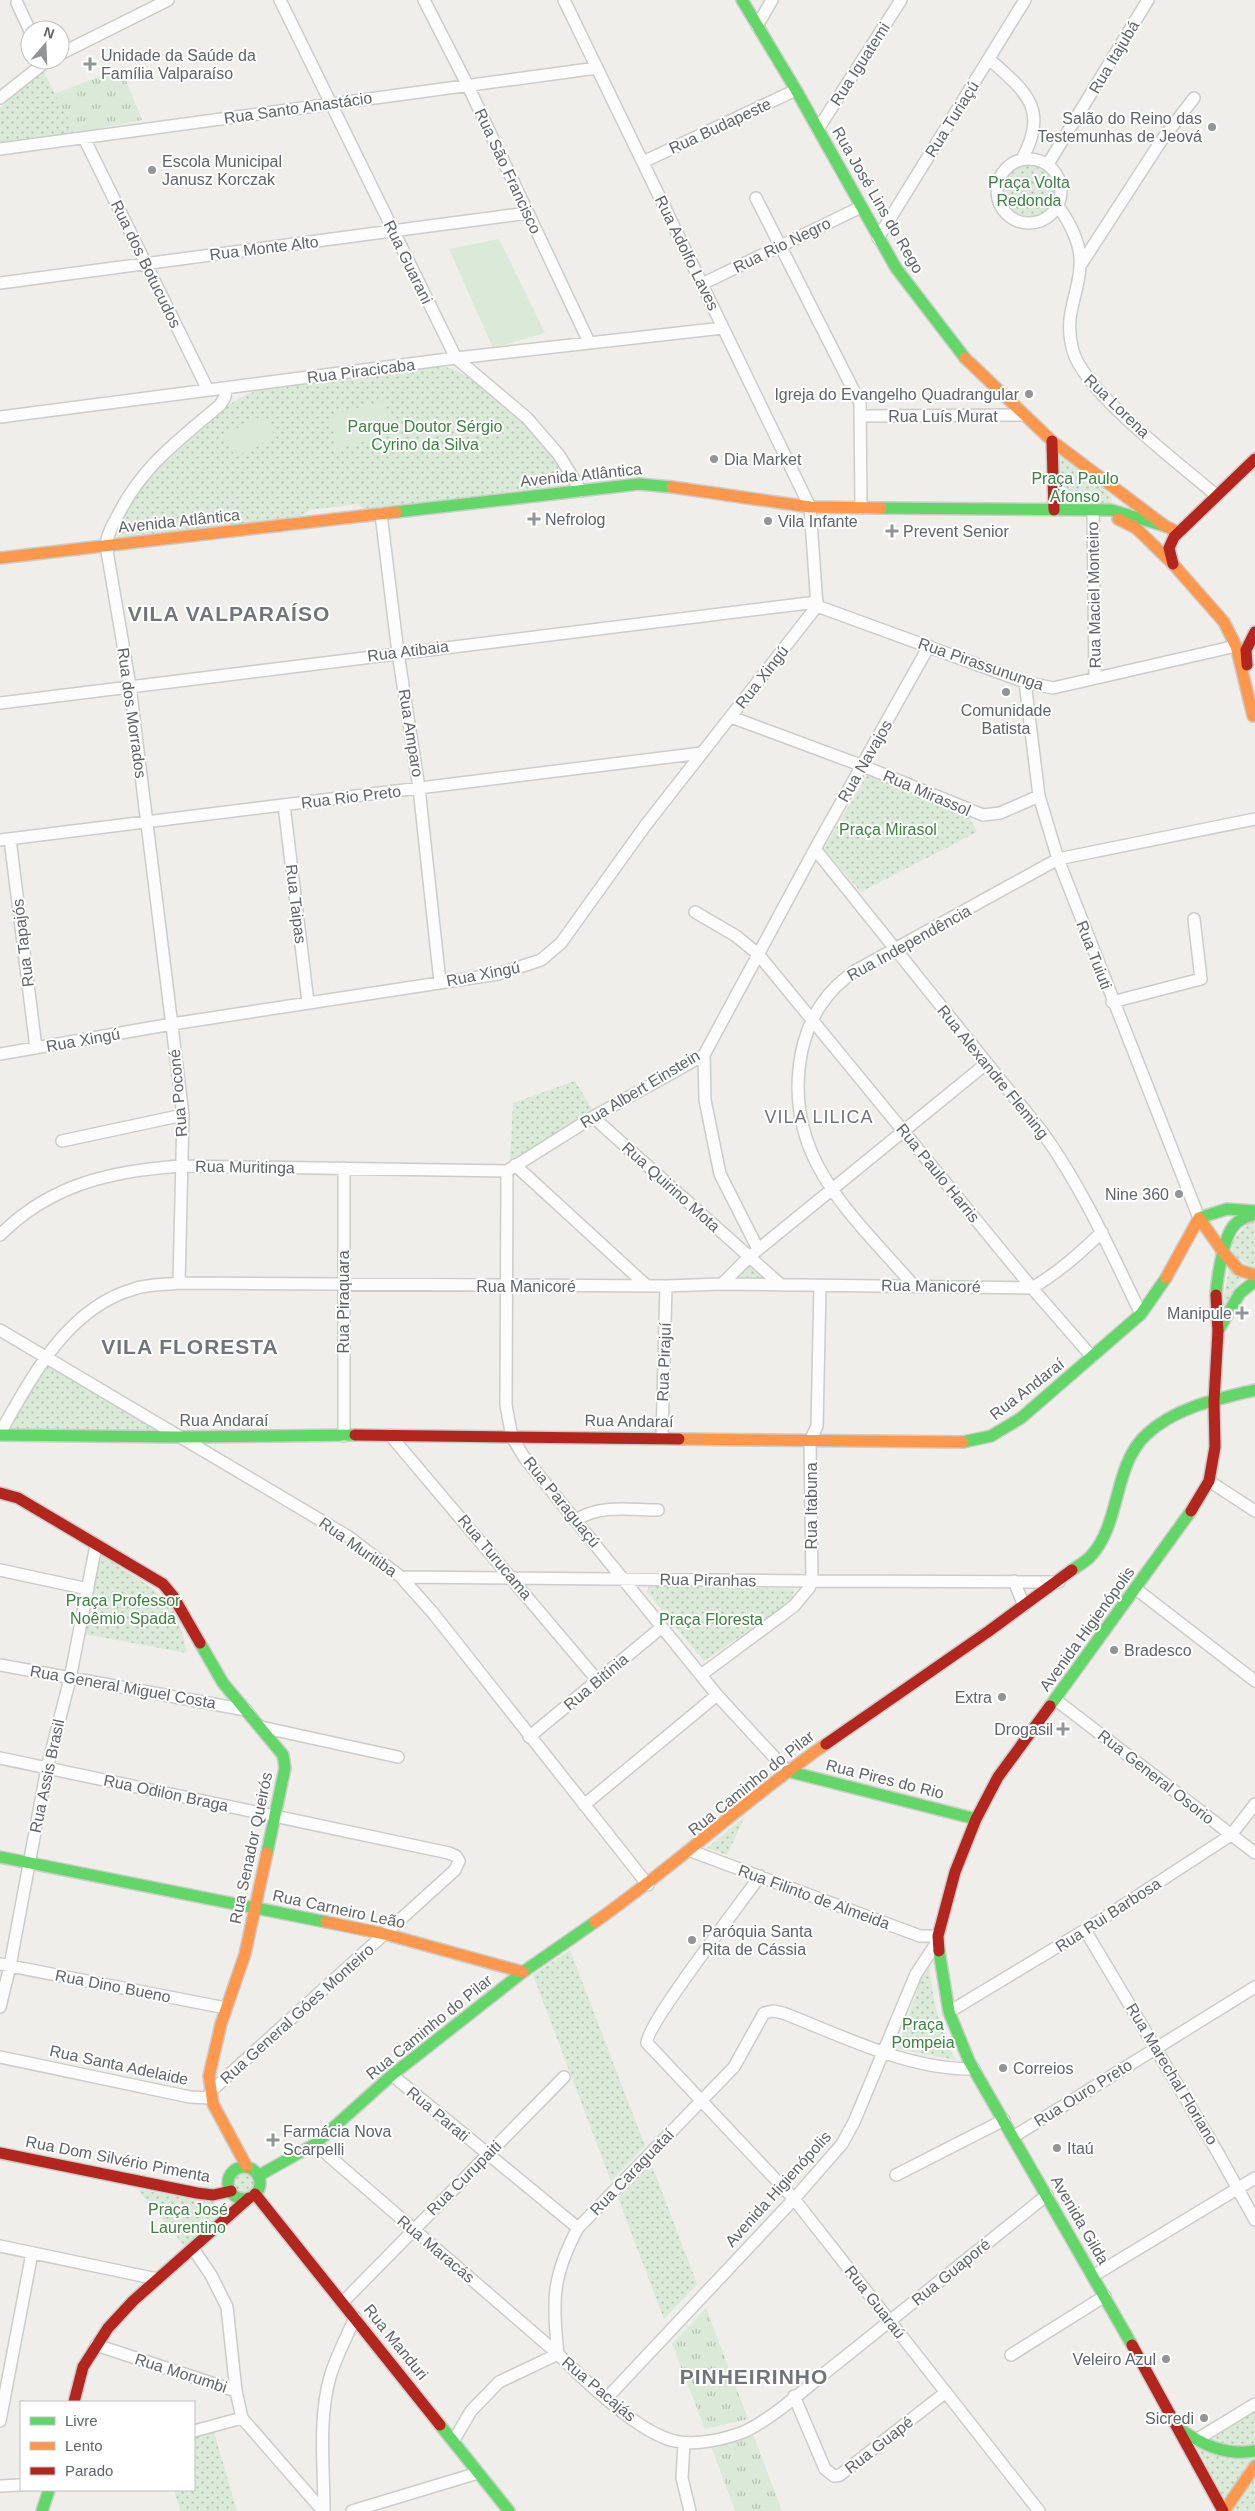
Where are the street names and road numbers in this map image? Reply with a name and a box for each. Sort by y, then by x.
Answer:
street label: Rua Itajubá [1086,17,1142,96]
street label: Rua Iguatemi [827,19,893,109]
street label: Rua Turiaçú [922,78,982,160]
street label: Rua Santo Anastácio [223,89,373,127]
street label: Rua Budapeste [666,95,774,157]
street label: Rua São Francisco [472,106,544,236]
street label: Rua José Lins do Rego [829,124,927,276]
street label: Rua Adolfo Laves [652,193,722,313]
street label: Rua dos Botucudos [108,198,184,330]
street label: Rua Rio Negro [731,214,833,276]
street label: Rua Guarani [380,218,436,306]
street label: Rua Monte Alto [209,233,319,263]
street label: Rua Piracicaba [306,356,416,386]
street label: Rua Lorena [1081,371,1153,441]
street label: Rua Luís Murat [888,408,998,425]
street label: Avenida Atlântica [519,460,643,490]
street label: Avenida Atlântica [117,506,241,536]
street label: Rua Maciel Monteiro [1084,521,1104,669]
street label: Rua Pirassununga [916,635,1046,693]
street label: Rua Atibaia [366,638,450,664]
street label: Rua Xingú [732,642,792,712]
street label: Rua dos Morrados [114,647,150,779]
street label: Rua Amparo [396,688,426,778]
street label: Rua Navajos [835,717,895,805]
street label: Rua Mirassol [881,767,973,819]
street label: Rua Rio Preto [300,782,402,812]
street label: Rua Taipas [283,863,309,945]
street label: Rua Tapajós [9,898,37,988]
street label: Rua Independência [844,902,974,984]
street label: Rua Tuiuti [1073,918,1115,992]
street label: Rua Xingú [445,959,521,989]
street label: Rua Alexandre Fleming [934,1002,1052,1142]
street label: Rua Xingú [45,1025,121,1055]
street label: Rua Albert Einstein [577,1047,703,1131]
street label: Rua Poconé [166,1048,190,1138]
street label: Rua Paulo Harris [893,1120,983,1226]
street label: Rua Quirino Mota [619,1139,723,1235]
street label: Rua Muritinga [195,1158,295,1176]
street label: Rua Piraquara [335,1250,352,1354]
street label: Rua Manicoré [881,1277,981,1295]
street label: Rua Manicoré [476,1278,576,1295]
street label: Rua Pirajuí [654,1322,674,1402]
street label: Rua Andaraí [987,1355,1068,1423]
street label: Rua Andaraí [180,1412,269,1429]
street label: Rua Andaraí [584,1412,674,1430]
street label: Rua Paraguaçú [520,1453,604,1551]
street label: Rua Itabuna [803,1462,820,1550]
street label: Rua Turucama [455,1511,535,1603]
street label: Rua Muritiba [316,1514,400,1580]
street label: Avenida Higienópolis [1036,1564,1138,1694]
street label: Rua Piranhas [659,1571,757,1589]
street label: Rua Bitínia [561,1650,632,1714]
street label: Rua General Miguel Costa [29,1662,217,1712]
street label: Rua Assis Brasil [27,1718,67,1834]
street label: Rua General Osorio [1095,1726,1217,1828]
street label: Rua Caminho do Pilar [685,1727,818,1839]
street label: Rua Pires do Rio [824,1756,946,1802]
street label: Rua Odilon Braga [102,1771,230,1815]
street label: Rua Senador Queirós [227,1771,275,1925]
street label: Rua Filinto de Almeida [736,1862,892,1932]
street label: Rua Rui Barbosa [1052,1875,1164,1955]
street label: Rua Carneiro Leão [271,1887,407,1931]
street label: Rua General Góes Monteiro [217,1941,377,2087]
street label: Rua Dino Bueno [54,1966,172,2006]
street label: Rua Caminho do Pilar [363,1971,496,2083]
street label: Rua Marechal Floriano [1123,2000,1221,2148]
street label: Rua Santa Adelaide [48,2042,190,2088]
street label: Rua Ouro Preto [1031,2056,1135,2130]
street label: Rua Parati [404,2083,472,2145]
street label: Rua Caraguataí [587,2125,678,2219]
street label: Avenida Higienópolis [722,2128,834,2250]
street label: Rua Dom Silvério Pimenta [24,2133,212,2185]
street label: Rua Curupaiti [423,2137,505,2219]
street label: Avenida Gilda [1048,2173,1112,2267]
street label: Rua Maracás [394,2212,478,2286]
street label: Rua Guaporé [908,2235,994,2309]
street label: Rua Guaraú [841,2262,909,2342]
street label: Rua Manduri [361,2301,431,2383]
street label: Rua Morumbi [133,2350,229,2396]
street label: Rua Pacajás [559,2353,639,2425]
street label: Rua Guapé [842,2413,917,2477]

